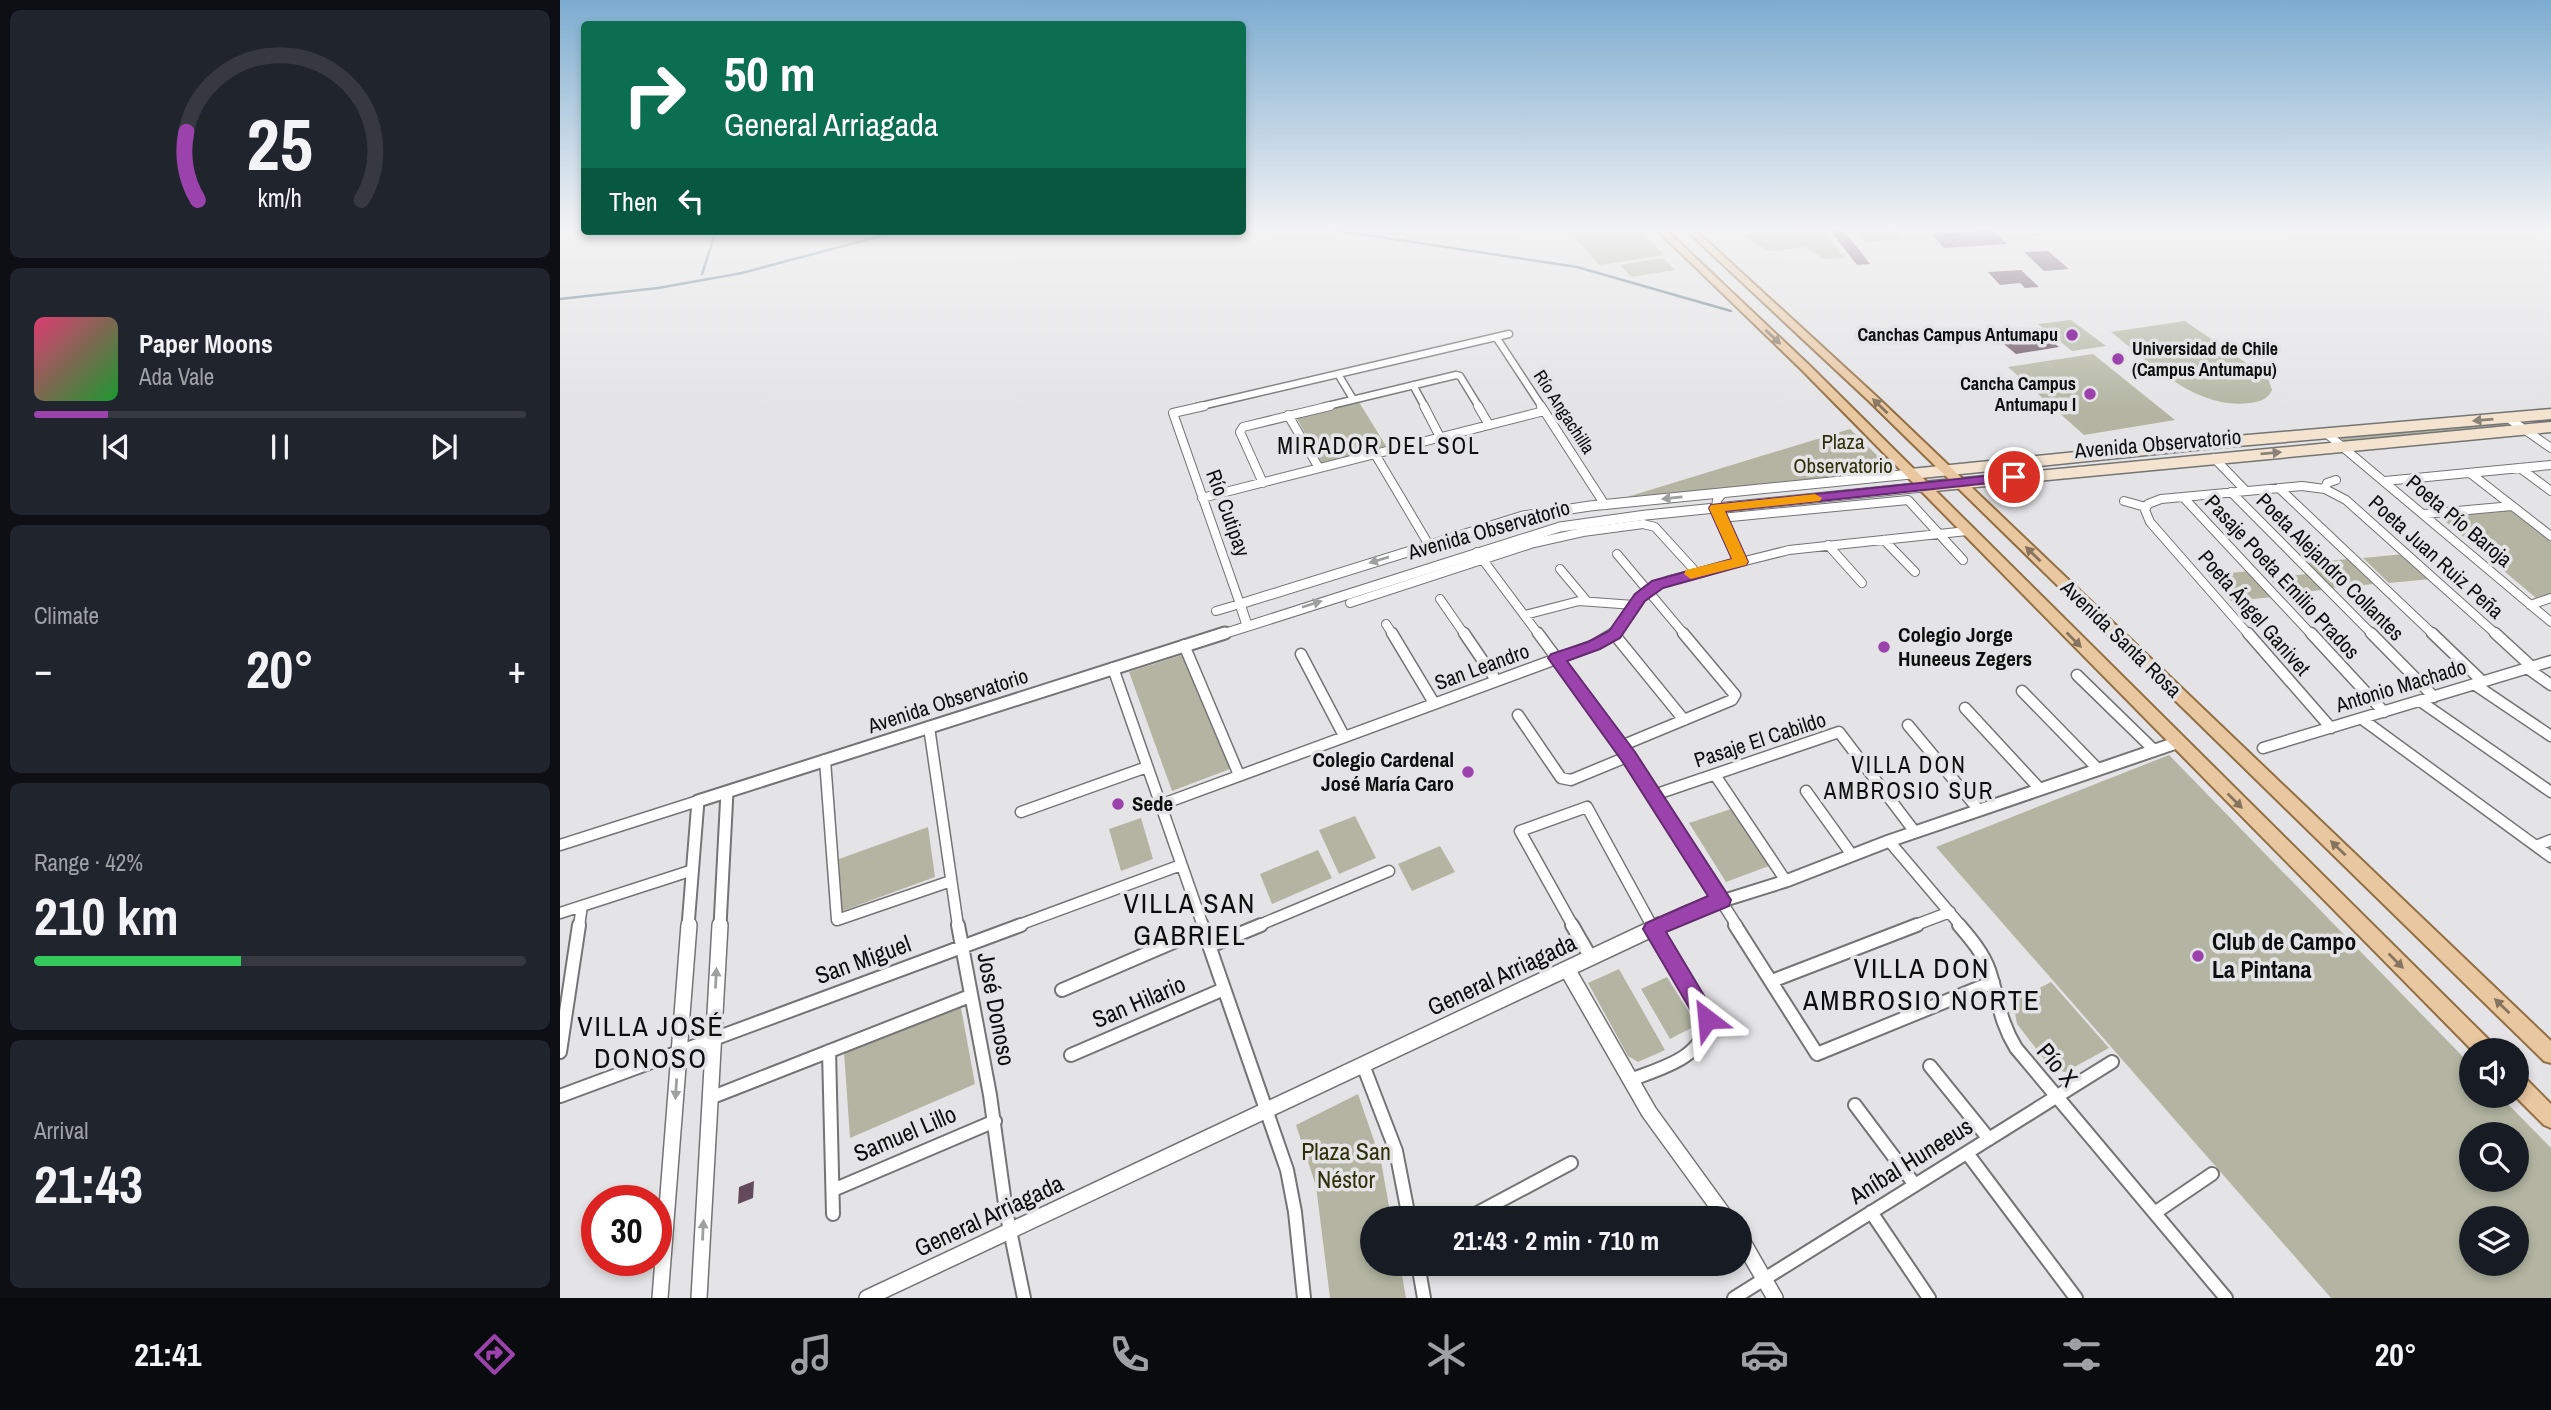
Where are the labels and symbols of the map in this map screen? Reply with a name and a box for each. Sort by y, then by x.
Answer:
place label: Canchas Campus Antumapu [1858,322,2058,347]
marker: Canchas Campus Antumapu [2064,327,2080,343]
one-way arrow [1764,328,1781,344]
place label: Universidad de Chile (Campus Antumapu) [2132,336,2278,382]
marker: Universidad de Chile (Campus Antumapu) [2110,351,2126,367]
street label: Río Angachilla [1528,365,1601,458]
place label: Cancha Campus Antumapu I [1960,371,2076,417]
marker: Cancha Campus Antumapu I [2082,386,2098,402]
one-way arrow [1872,397,1889,414]
one-way arrow [2472,415,2494,426]
street label: Avenida Observatorio [2072,422,2243,465]
park label: Plaza Observatorio [1793,427,1893,480]
district label: MIRADOR DEL SOL [1277,430,1481,461]
pin [1984,447,2044,507]
one-way arrow [2260,447,2282,458]
street label: Río Cutipay [1199,465,1258,561]
street label: Poeta Pío Baroja [2400,468,2519,574]
street label: Poeta Alejandro Collantes [2250,486,2411,647]
street label: Pasaje Poeta Emilio Prados [2198,488,2366,665]
street label: Poeta Juan Ruiz Peña [2363,488,2510,625]
street label: Avenida Observatorio [1404,493,1573,567]
one-way arrow [1661,493,1683,504]
street label: Poeta Ángel Ganivet [2192,544,2317,682]
one-way arrow [2025,547,2042,563]
one-way arrow [1368,556,1389,566]
street label: Avenida Santa Rosa [2054,573,2188,704]
one-way arrow [1302,599,1323,609]
place label: Colegio Jorge Huneeus Zegers [1898,620,2032,673]
one-way arrow [2066,631,2082,648]
street label: San Leandro [1431,636,1533,697]
marker: Colegio Jorge Huneeus Zegers [1876,639,1892,655]
street label: Antonio Machado [2331,652,2470,719]
street label: Avenida Observatorio [863,661,1032,740]
street label: Pasaje El Cabildo [1690,705,1829,774]
place label: Colegio Cardenal José María Caro [1312,745,1454,798]
district label: VILLA DON AMBROSIO SUR [1823,749,1994,806]
marker: Colegio Cardenal José María Caro [1460,764,1476,780]
place label: Sede [1132,789,1173,818]
one-way arrow [2226,793,2243,809]
marker: Sede [1110,796,1126,812]
one-way arrow [2330,841,2347,857]
district label: VILLA SAN GABRIEL [1124,884,1256,954]
place label: Club de Campo La Pintana [2212,925,2356,985]
street label: General Arriagada [1422,926,1581,1023]
street label: San Miguel [810,927,915,991]
marker: Club de Campo La Pintana [2190,948,2206,964]
street label: José Donoso [970,949,1024,1068]
district label: VILLA DON AMBROSIO NORTE [1802,949,2041,1019]
one-way arrow [2388,953,2405,970]
one-way arrow [711,967,722,989]
street label: San Hilario [1087,967,1190,1035]
position arrow [1670,982,1744,1056]
one-way arrow [2494,998,2510,1014]
district label: VILLA JOSÉ DONOSO [577,1007,725,1077]
street label: Pío X [2030,1036,2086,1094]
one-way arrow [670,1078,681,1100]
street label: Samuel Lillo [849,1097,961,1169]
street label: Aníbal Huneeus [1842,1109,1978,1211]
park label: Plaza San Néstor [1301,1135,1391,1195]
street label: General Arriagada [909,1167,1068,1264]
speed limit sign: 30 [581,1185,672,1276]
one-way arrow [698,1219,709,1241]

